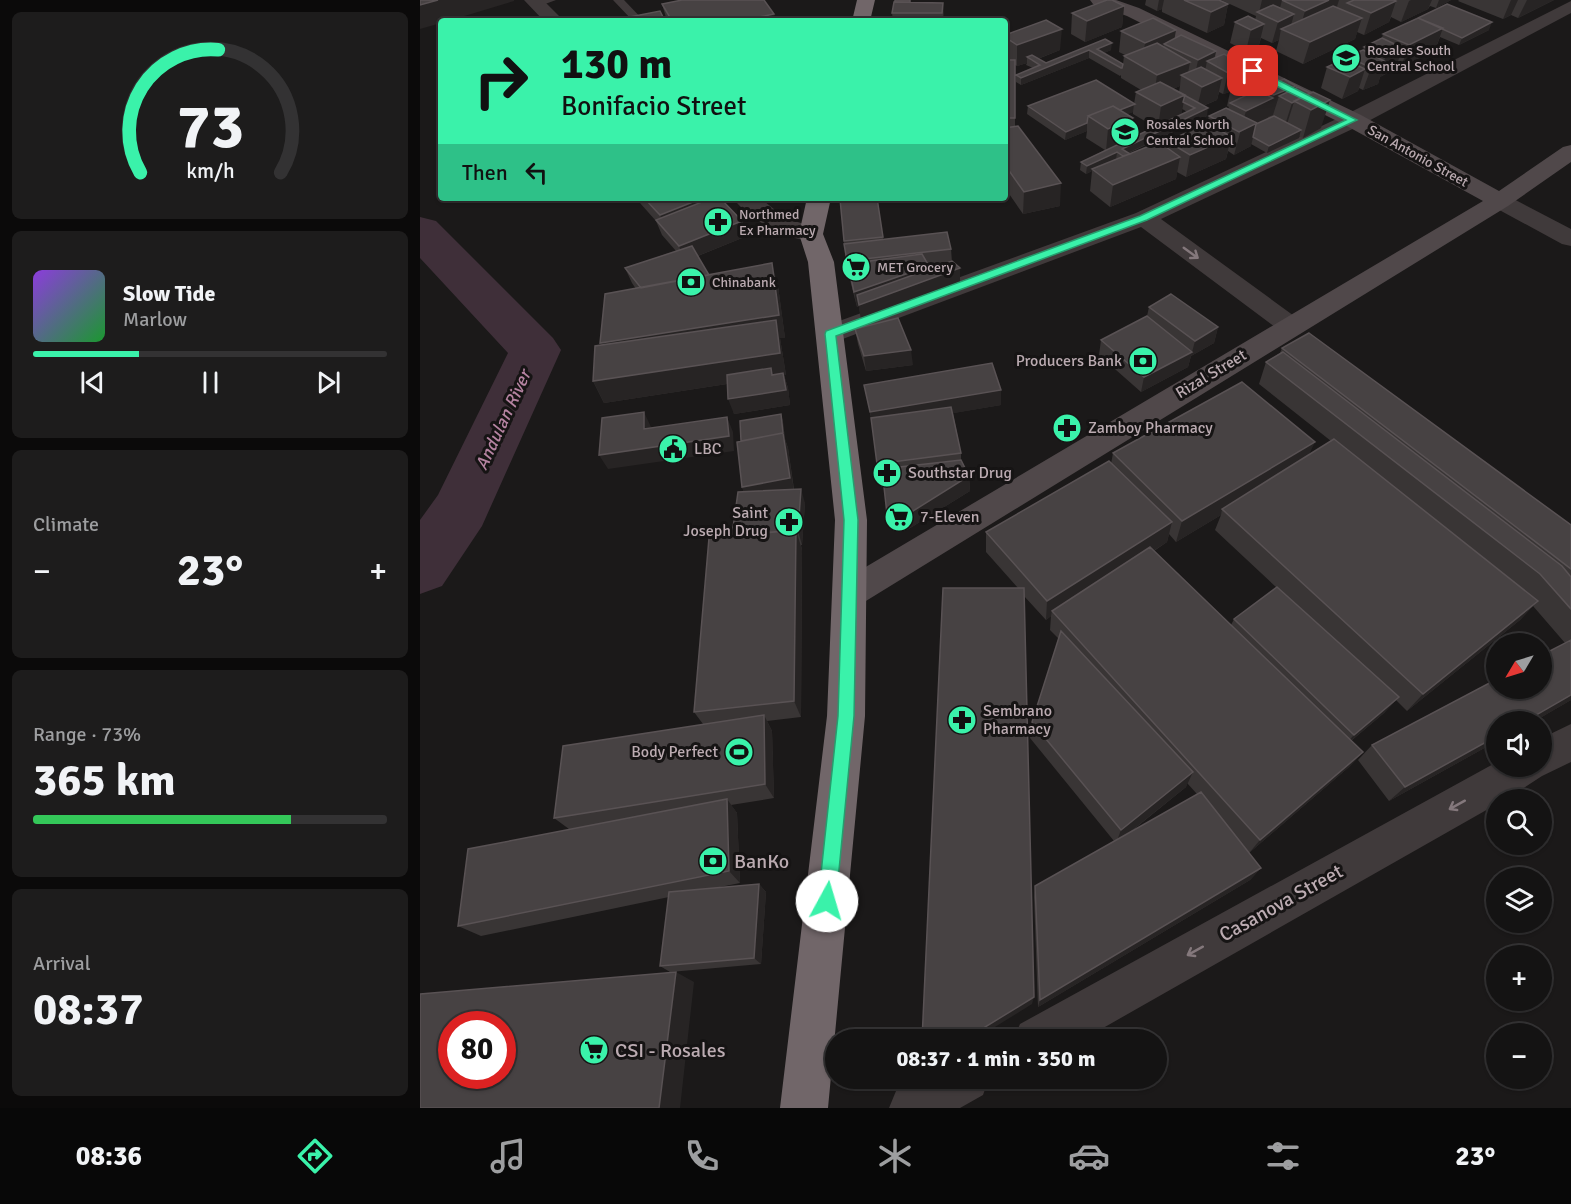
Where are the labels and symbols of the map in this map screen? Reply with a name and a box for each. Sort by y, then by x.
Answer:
school or university icon: Rosales South Central School [1330,42,1362,74]
place label: Rosales South Central School [1367,42,1455,75]
pin [1227,45,1278,96]
school or university icon: Rosales North Central School [1109,116,1141,148]
place label: Rosales North Central School [1146,116,1234,149]
street label: San Antonio Street [1365,121,1471,191]
pharmacy icon: Northmed Ex Pharmacy [702,206,734,238]
place label: Northmed Ex Pharmacy [739,206,816,239]
one-way arrow [1182,246,1198,259]
supermarket icon: MET Grocery [840,251,872,283]
place label: MET Grocery [877,259,953,276]
bank icon: Chinabank [675,266,707,298]
place label: Chinabank [712,274,776,291]
bank icon: Producers Bank [1127,345,1159,377]
street label: Rizal Street [1172,345,1250,403]
place label: Producers Bank [1016,351,1122,371]
water label: Andulan River [470,364,537,473]
pharmacy icon: Zamboy Pharmacy [1051,412,1083,444]
place label: Zamboy Pharmacy [1088,418,1213,438]
public building icon: LBC [657,433,689,465]
place label: LBC [694,439,722,459]
pharmacy icon: Southstar Drug [871,457,903,489]
place label: Southstar Drug [908,463,1012,483]
supermarket icon: 7-Eleven [883,501,915,533]
place label: Saint Joseph Drug [683,503,768,541]
pharmacy icon: Saint Joseph Drug [773,506,805,538]
place label: 7-Eleven [920,507,979,527]
north arrow [1486,633,1552,699]
place label: Sembrano Pharmacy [983,701,1052,739]
pharmacy icon: Sembrano Pharmacy [946,704,978,736]
sports icon: Body Perfect [723,736,755,768]
place label: Body Perfect [631,742,718,762]
one-way arrow [1449,799,1466,811]
bank icon: BanKo [697,845,729,877]
place label: BanKo [734,849,789,874]
street label: Casanova Street [1215,859,1347,947]
position arrow [795,869,859,933]
one-way arrow [1187,945,1204,957]
speed limit sign: 80 [438,1011,516,1089]
supermarket icon: CSI - Rosales [578,1034,610,1066]
place label: CSI - Rosales [615,1038,726,1063]

